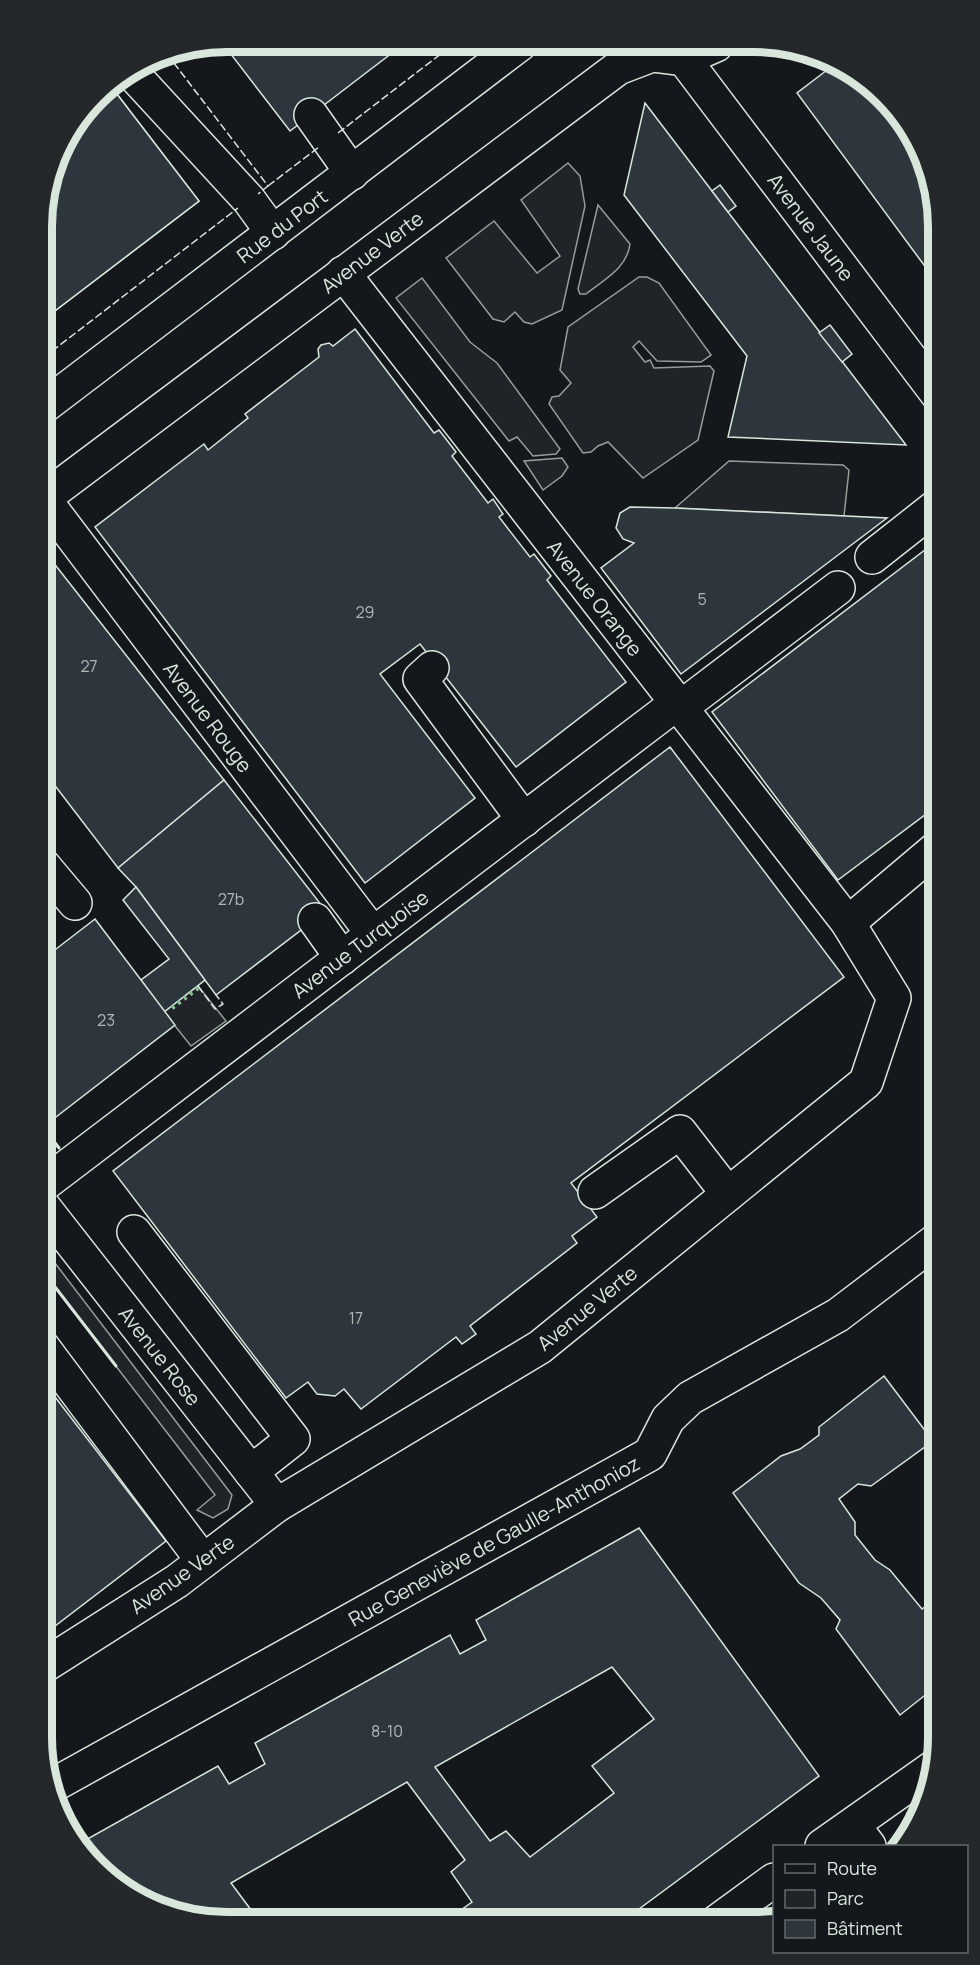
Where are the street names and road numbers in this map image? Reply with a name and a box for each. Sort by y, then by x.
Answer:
street label: Avenue Jaune [762,168,860,286]
street label: Rue du Port [231,183,333,269]
street label: Avenue Verte [315,205,429,299]
street label: Avenue Orange [541,534,649,662]
street label: Avenue Rouge [157,656,259,778]
street label: Avenue Turquoise [286,884,434,1004]
street label: Avenue Verte [531,1259,643,1357]
street label: Avenue Rose [113,1301,207,1411]
street label: Rue Geneviève de Gaulle-Anthonioz [344,1449,644,1633]
street label: Avenue Verte [124,1528,240,1620]

